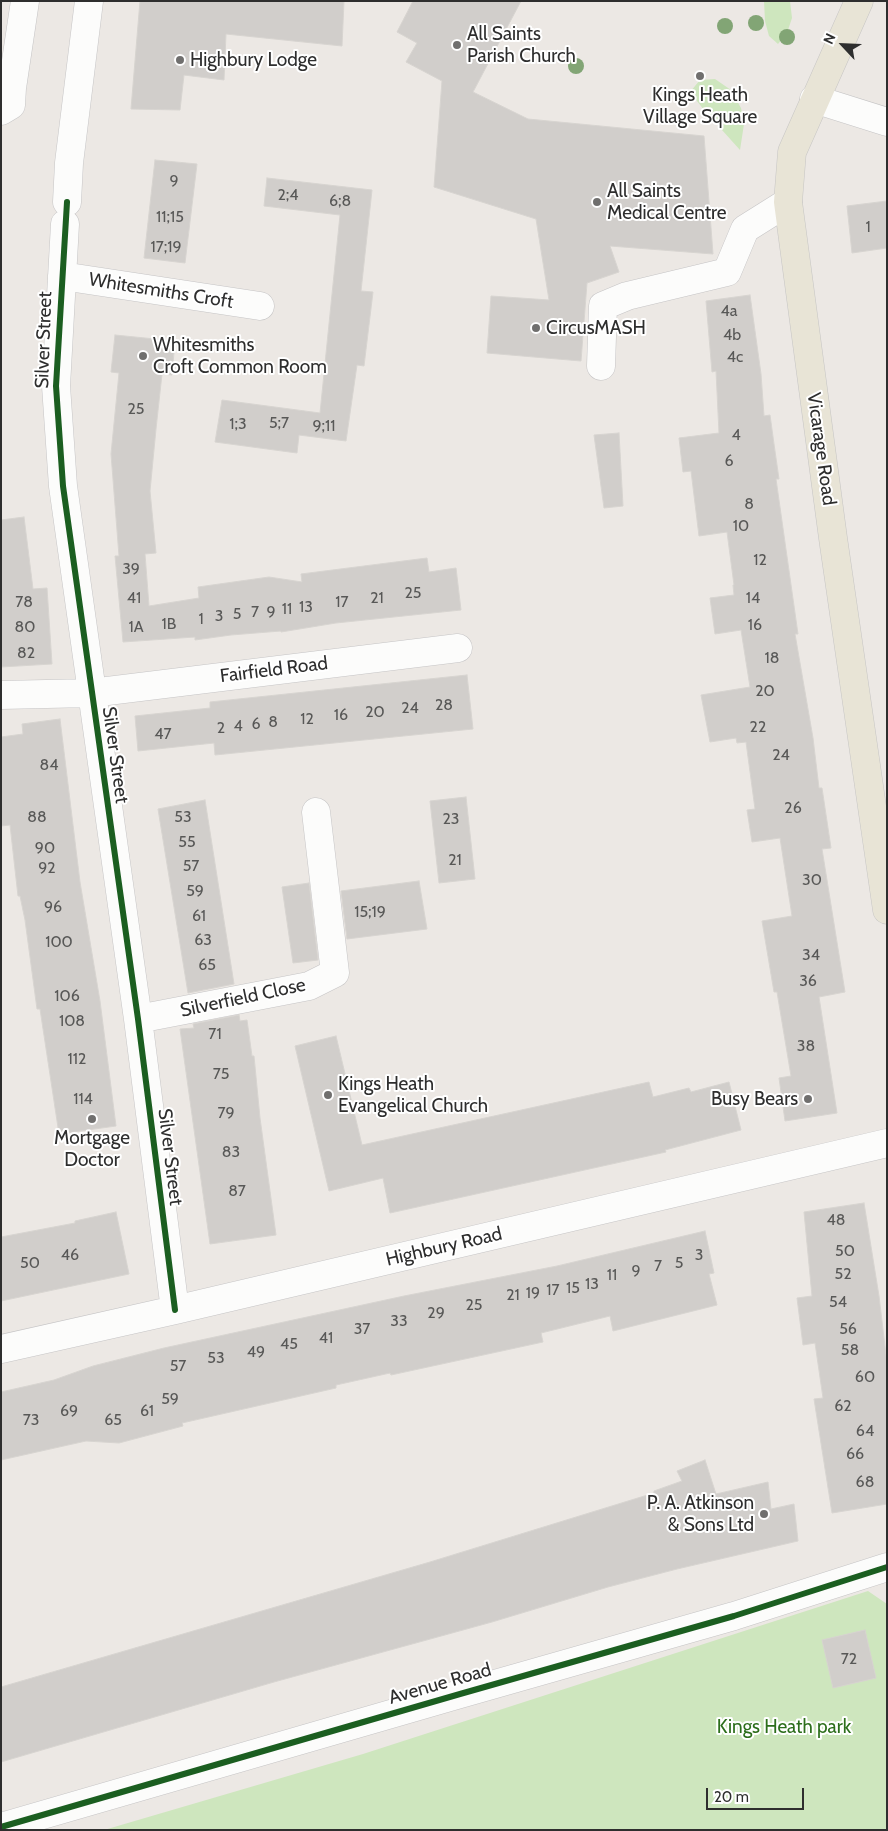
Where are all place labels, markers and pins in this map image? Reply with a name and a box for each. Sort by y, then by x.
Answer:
place label: All Saints Parish Church [467,23,576,67]
marker: All Saints Parish Church [451,39,463,51]
place label: Highbury Lodge [190,49,317,71]
marker: Highbury Lodge [174,54,186,66]
marker: Kings Heath Village Square [694,70,706,82]
place label: Kings Heath Village Square [643,84,757,128]
place label: All Saints Medical Centre [607,180,727,224]
marker: All Saints Medical Centre [591,196,603,208]
place label: CircusMASH [546,317,646,339]
marker: CircusMASH [530,322,542,334]
place label: Whitesmiths Croft Common Room [153,334,327,378]
marker: Whitesmiths Croft Common Room [137,350,149,362]
place label: Kings Heath Evangelical Church [338,1073,488,1117]
place label: Busy Bears [711,1088,798,1110]
marker: Kings Heath Evangelical Church [322,1089,334,1101]
marker: Busy Bears [802,1093,814,1105]
marker: Mortgage Doctor [86,1113,98,1125]
place label: Mortgage Doctor [54,1127,130,1171]
place label: P. A. Atkinson & Sons Ltd [647,1492,754,1536]
marker: P. A. Atkinson & Sons Ltd [758,1508,770,1520]

